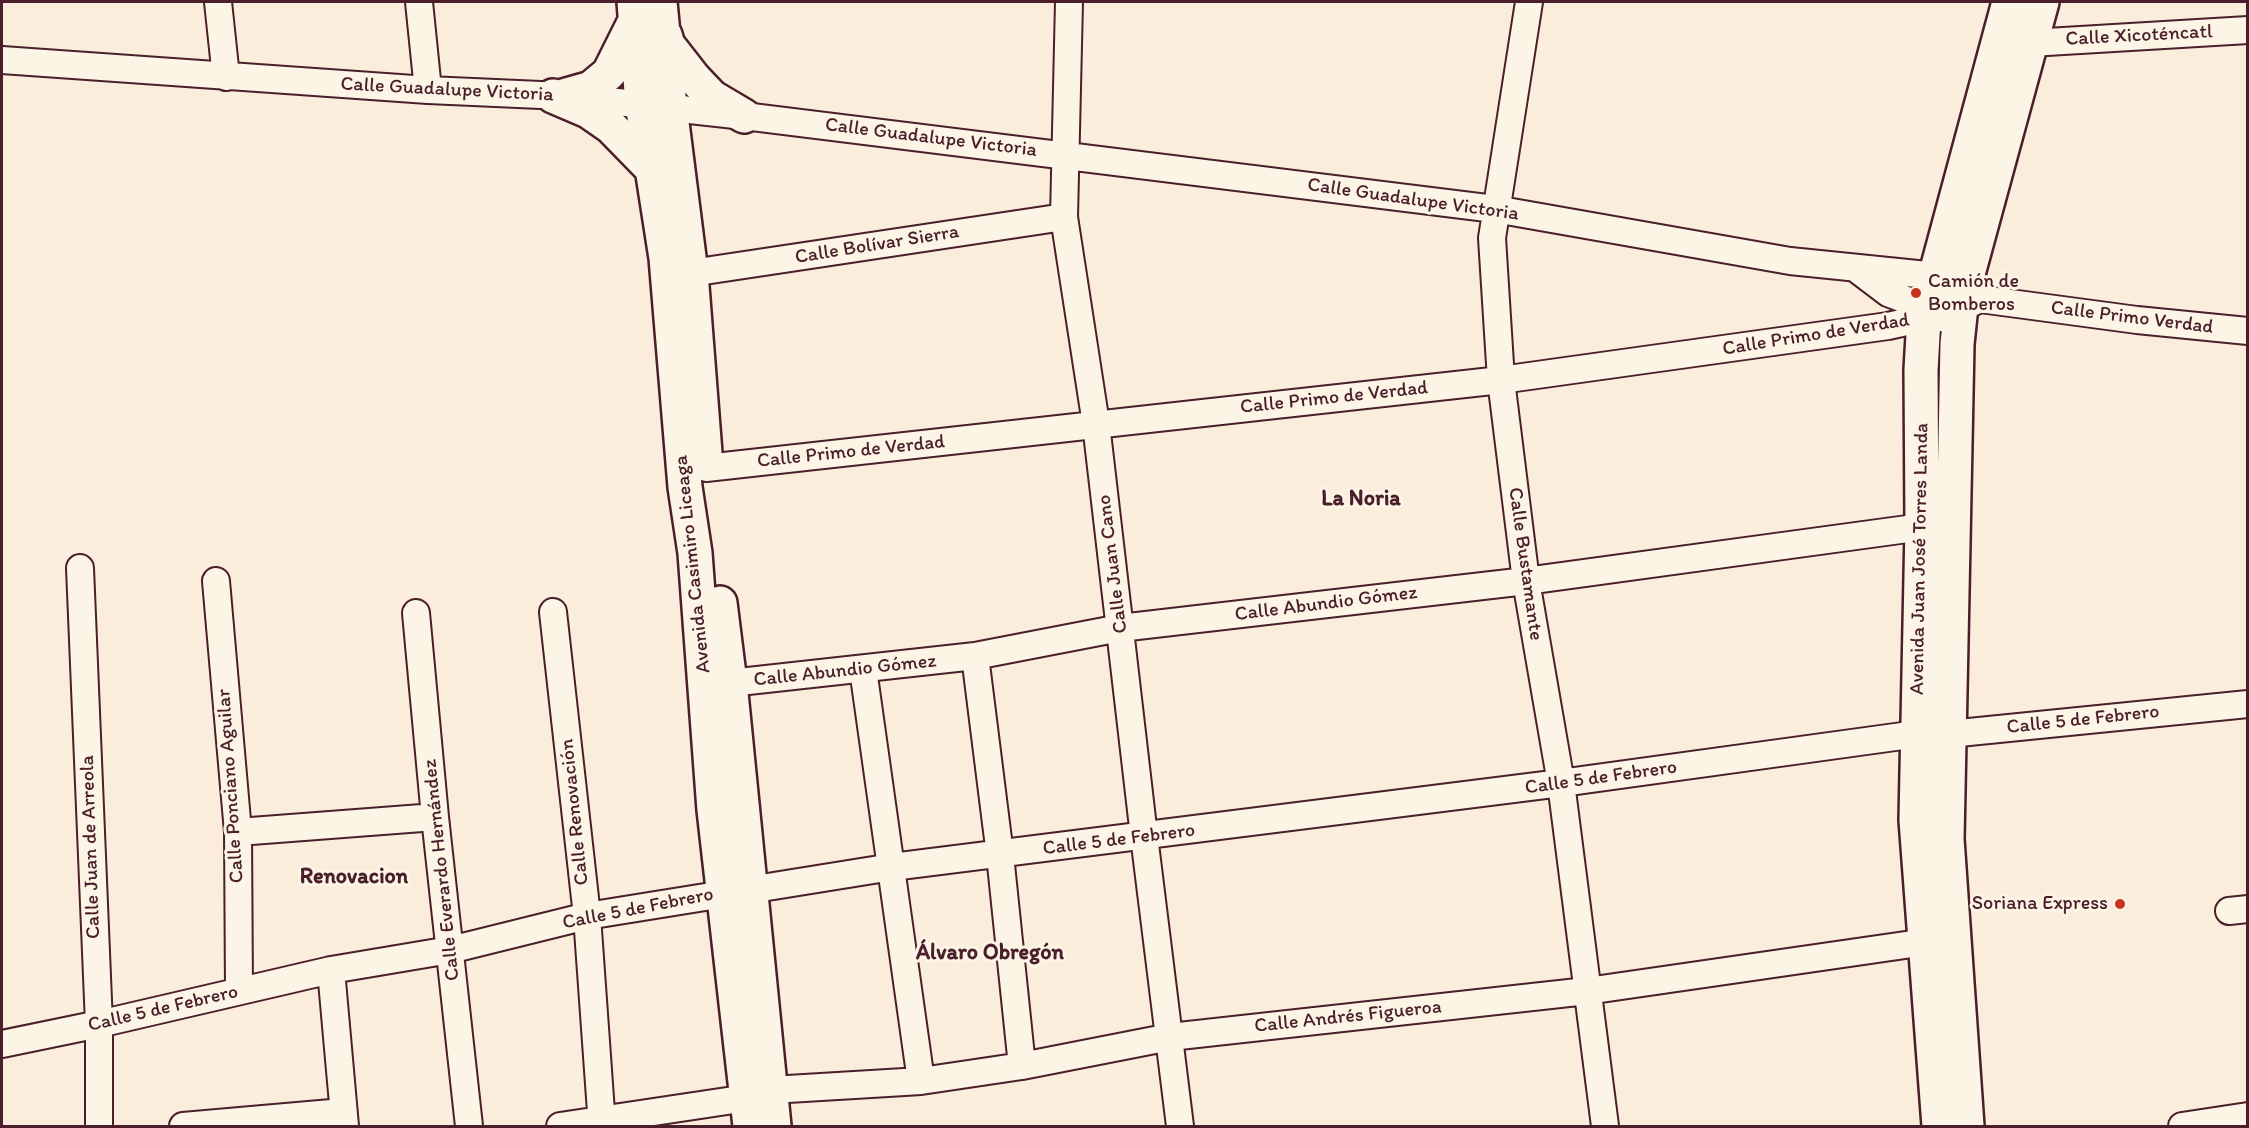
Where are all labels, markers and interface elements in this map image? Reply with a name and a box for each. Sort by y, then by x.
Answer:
street label: Calle Xicoténcatl [2065,20,2213,52]
street label: Calle Guadalupe Victoria [340,72,554,108]
street label: Calle Guadalupe Victoria [824,113,1038,163]
street label: Calle Guadalupe Victoria [1306,173,1520,227]
street label: Calle Bolívar Sierra [793,220,961,270]
place label: Camión de Bomberos [1928,270,2019,317]
marker: Camión de Bomberos [1909,286,1923,300]
street label: Calle Primo Verdad [2049,296,2215,340]
street label: Calle Primo de Verdad [1721,308,1911,362]
street label: Calle Primo de Verdad [1239,376,1429,420]
street label: Avenida Juan José Torres Landa [1906,423,1934,695]
street label: Calle Primo de Verdad [756,430,946,474]
street label: Avenida Casimiro Liceaga [670,454,716,674]
district label: La Noria [1321,486,1401,512]
street label: Calle Bustamante [1502,486,1548,642]
street label: Calle Juan Cano [1093,493,1133,635]
street label: Calle Abundio Gómez [1233,581,1419,627]
street label: Calle Abundio Gómez [752,649,938,693]
street label: Calle Ponciano Aguilar [212,688,250,884]
street label: Calle 5 de Febrero [2006,700,2160,740]
street label: Calle Renovación [555,738,595,886]
street label: Calle Juan de Arreola [76,755,106,939]
street label: Calle 5 de Febrero [1523,755,1679,801]
street label: Calle Everardo Hernández [418,758,466,982]
street label: Calle 5 de Febrero [1041,819,1197,861]
district label: Renovacion [300,864,408,890]
street label: Calle 5 de Febrero [560,883,716,935]
place label: Soriana Express [1972,892,2108,916]
marker: Soriana Express [2113,897,2127,911]
district label: Álvaro Obregón [916,940,1064,966]
street label: Calle 5 de Febrero [86,980,240,1038]
street label: Calle Andrés Figueroa [1253,995,1443,1039]

